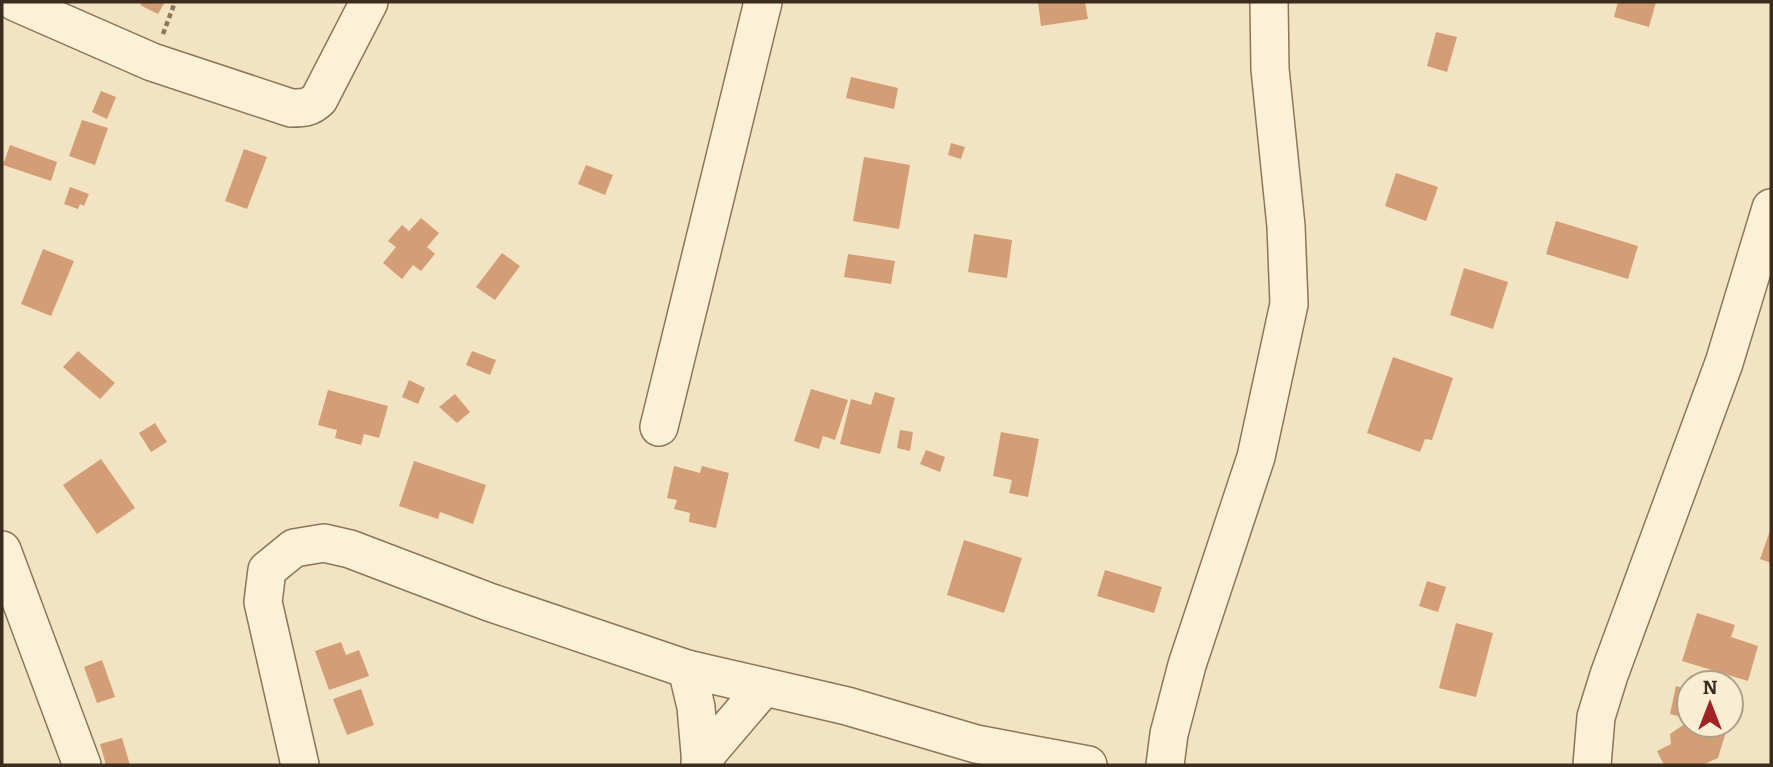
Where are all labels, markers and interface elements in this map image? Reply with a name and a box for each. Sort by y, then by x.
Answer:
north arrow [1675,669,1745,739]
text: N [1703,676,1718,699]

